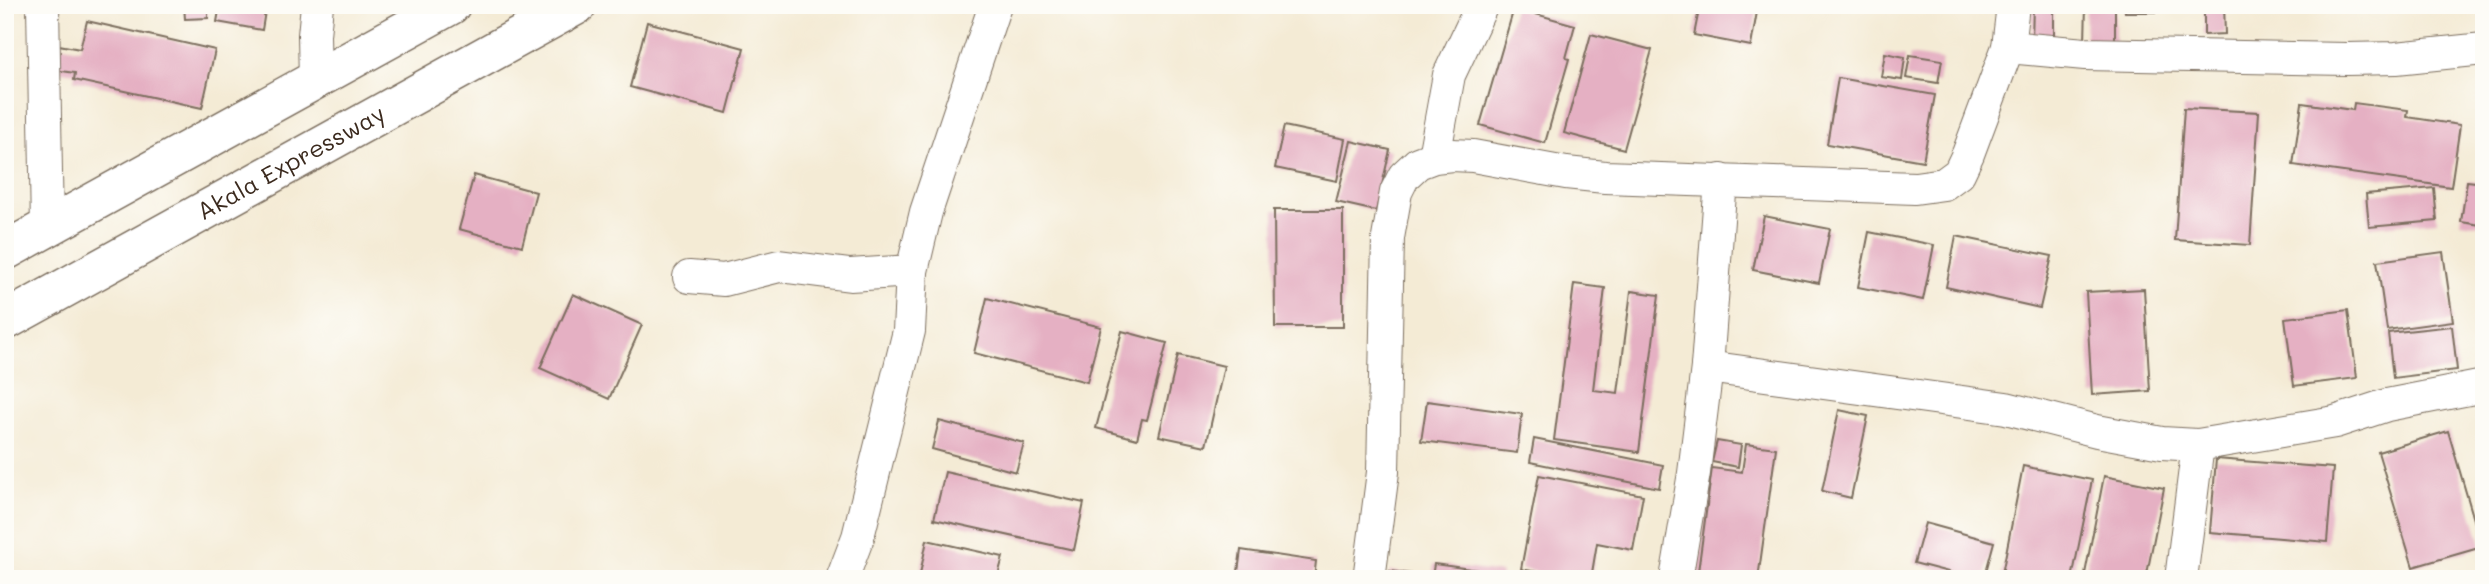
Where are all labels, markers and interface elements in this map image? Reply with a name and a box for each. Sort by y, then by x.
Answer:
street label: Akala Expressway [191,97,390,226]

